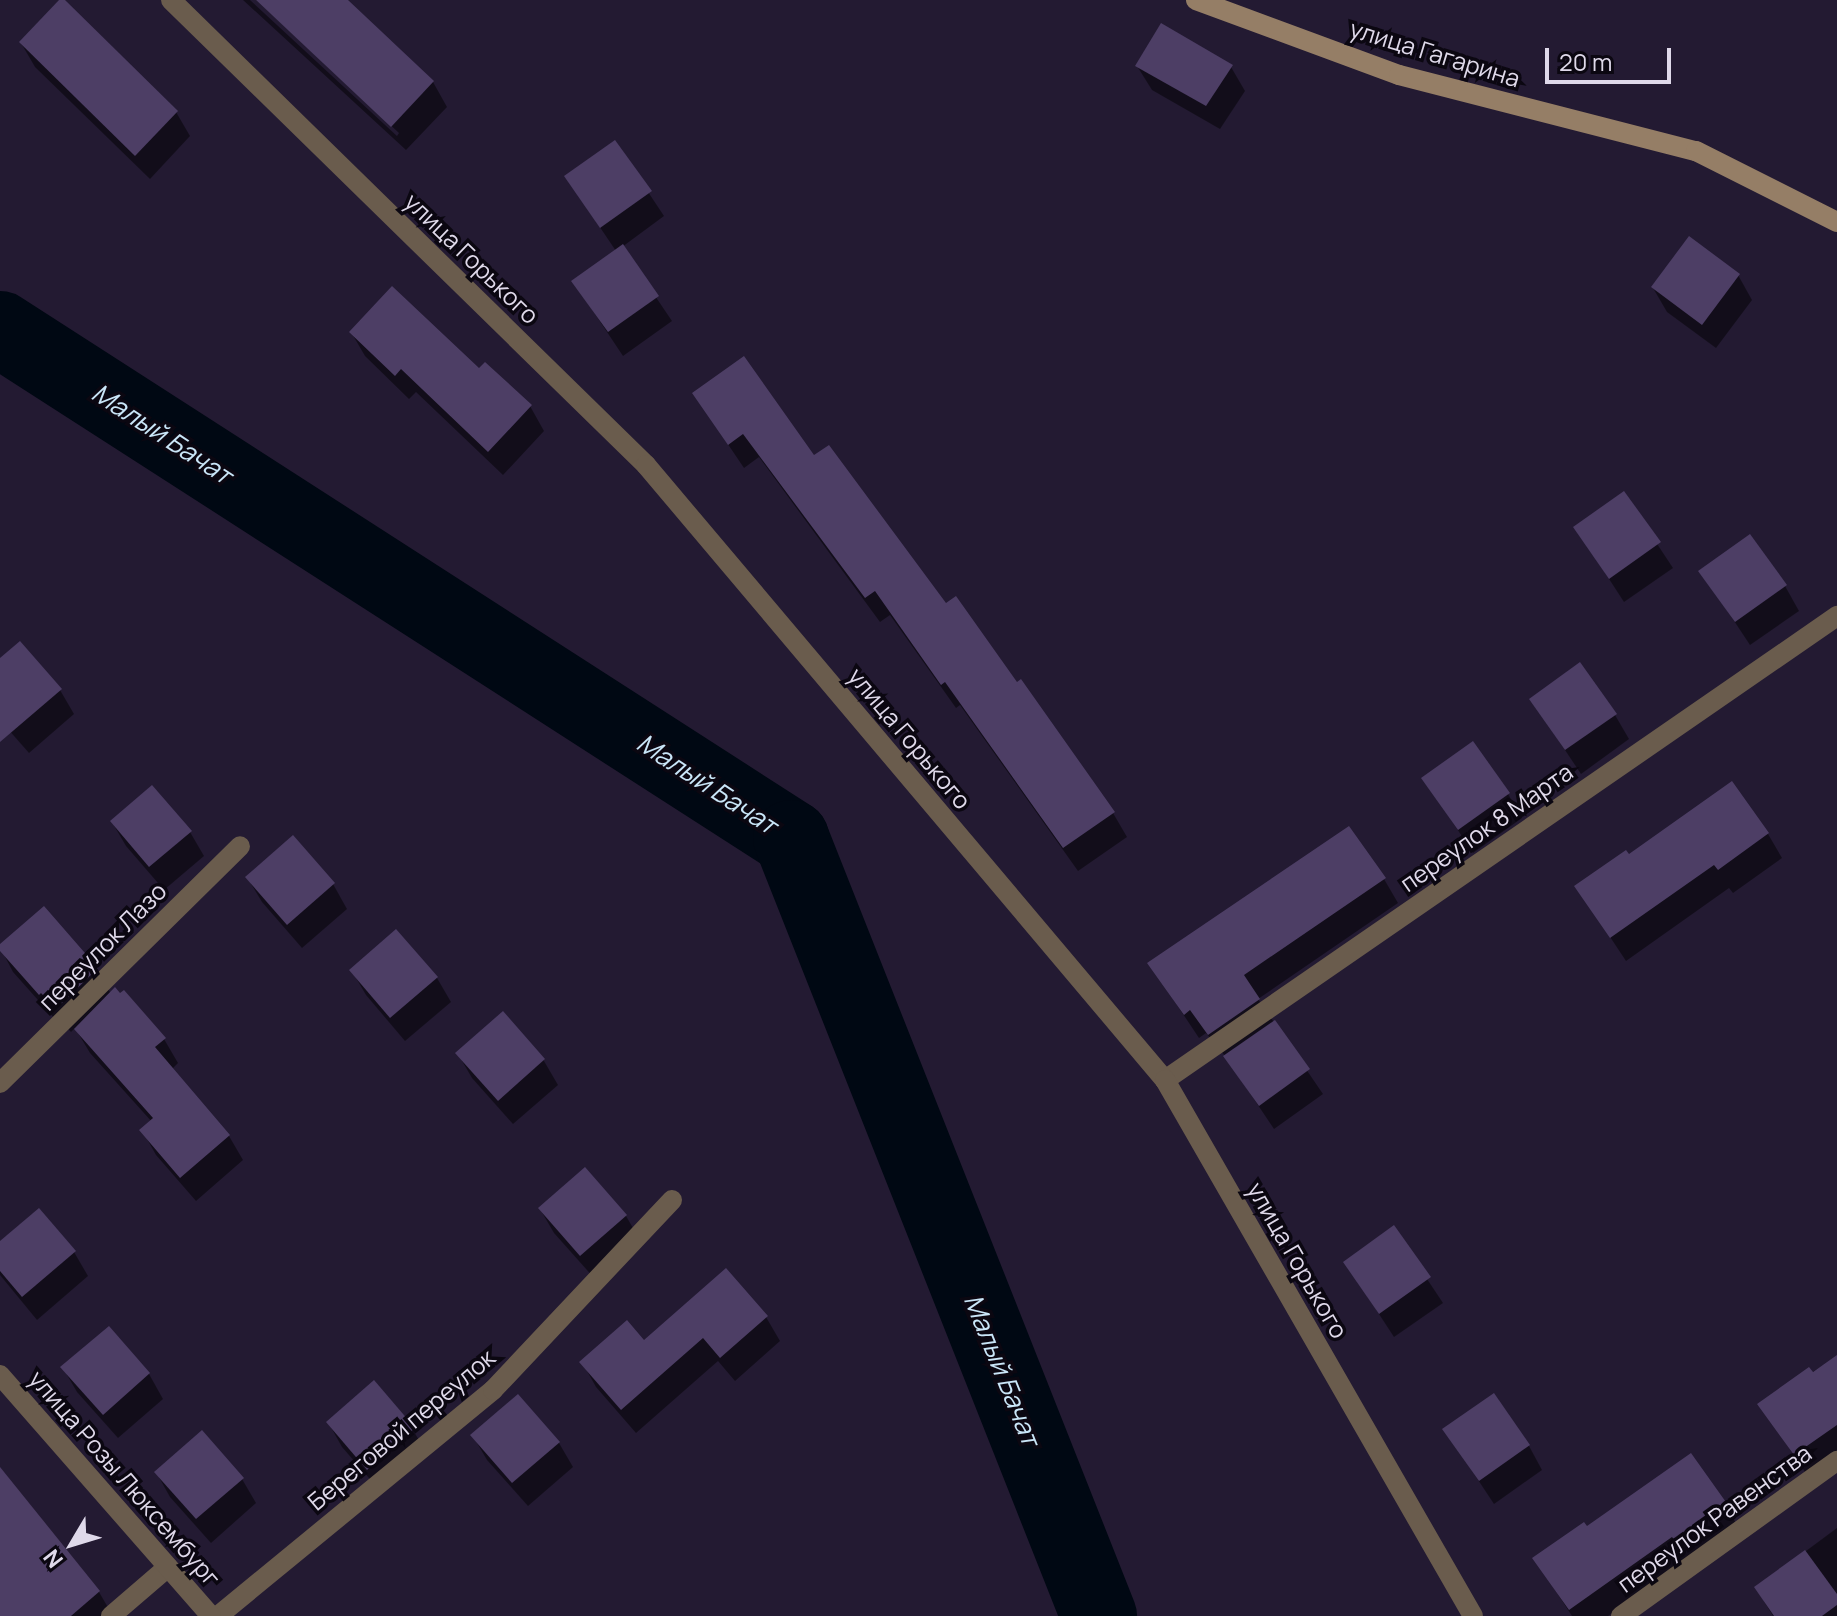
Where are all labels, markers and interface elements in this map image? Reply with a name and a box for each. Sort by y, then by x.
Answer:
street label: улица Гагарина [1346,13,1524,93]
scale bar [1549,32,1675,82]
text: 20 m [1559,45,1612,78]
street label: улица Горького [399,187,545,329]
water label: Малый Бачат [86,377,238,491]
street label: улица Горького [843,661,977,815]
water label: Малый Бачат [631,727,783,841]
street label: переулок 8 Марта [1394,757,1578,897]
street label: переулок Лазо [32,876,172,1016]
street label: улица Горького [1242,1177,1354,1343]
water label: Малый Бачат [957,1290,1047,1450]
street label: Береговой переулок [302,1342,500,1516]
street label: улица Розы Люксембург [23,1364,227,1592]
street label: переулок Равенства [1611,1438,1817,1598]
north arrow [32,1504,112,1584]
text: N [36,1543,70,1574]

